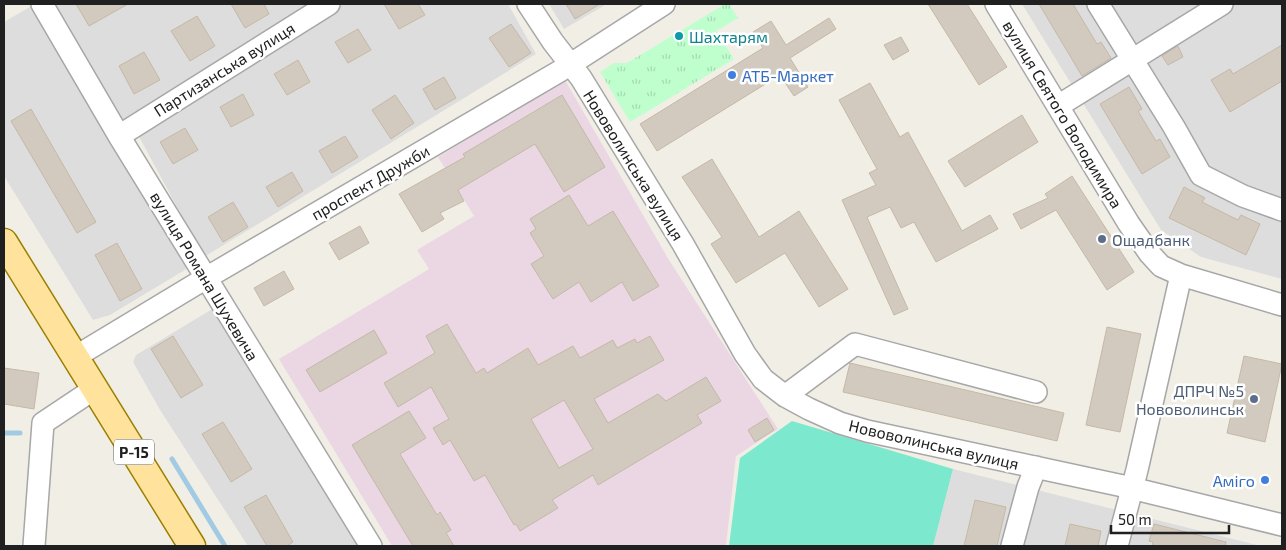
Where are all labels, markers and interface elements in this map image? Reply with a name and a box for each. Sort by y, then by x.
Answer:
street label: вулиця Святого Володимира [999,17,1127,212]
street label: Партизанська вулиця [150,18,299,121]
place label: Шахтарям [689,27,768,46]
marker: Шахтарям [673,30,685,42]
place label: АТБ-Маркет [742,66,834,85]
marker: АТБ-Маркет [726,69,738,81]
street label: Нововолинська вулиця [579,86,688,244]
street label: проспект Дружби [307,140,433,224]
street label: вулиця Романа Шухевича [146,188,263,364]
place label: Ощадбанк [1112,230,1190,249]
marker: Ощадбанк [1096,233,1108,245]
place label: ДПРЧ №5 Нововолинськ [1136,381,1244,418]
marker: ДПРЧ №5 Нововолинськ [1248,393,1260,405]
street label: Нововолинська вулиця [847,415,1021,474]
road number: Р-15 [114,440,154,464]
place label: Аміго [1213,471,1255,490]
marker: Аміго [1259,474,1271,486]
scale bar [1111,502,1228,534]
text: 50 m [1118,510,1152,528]

